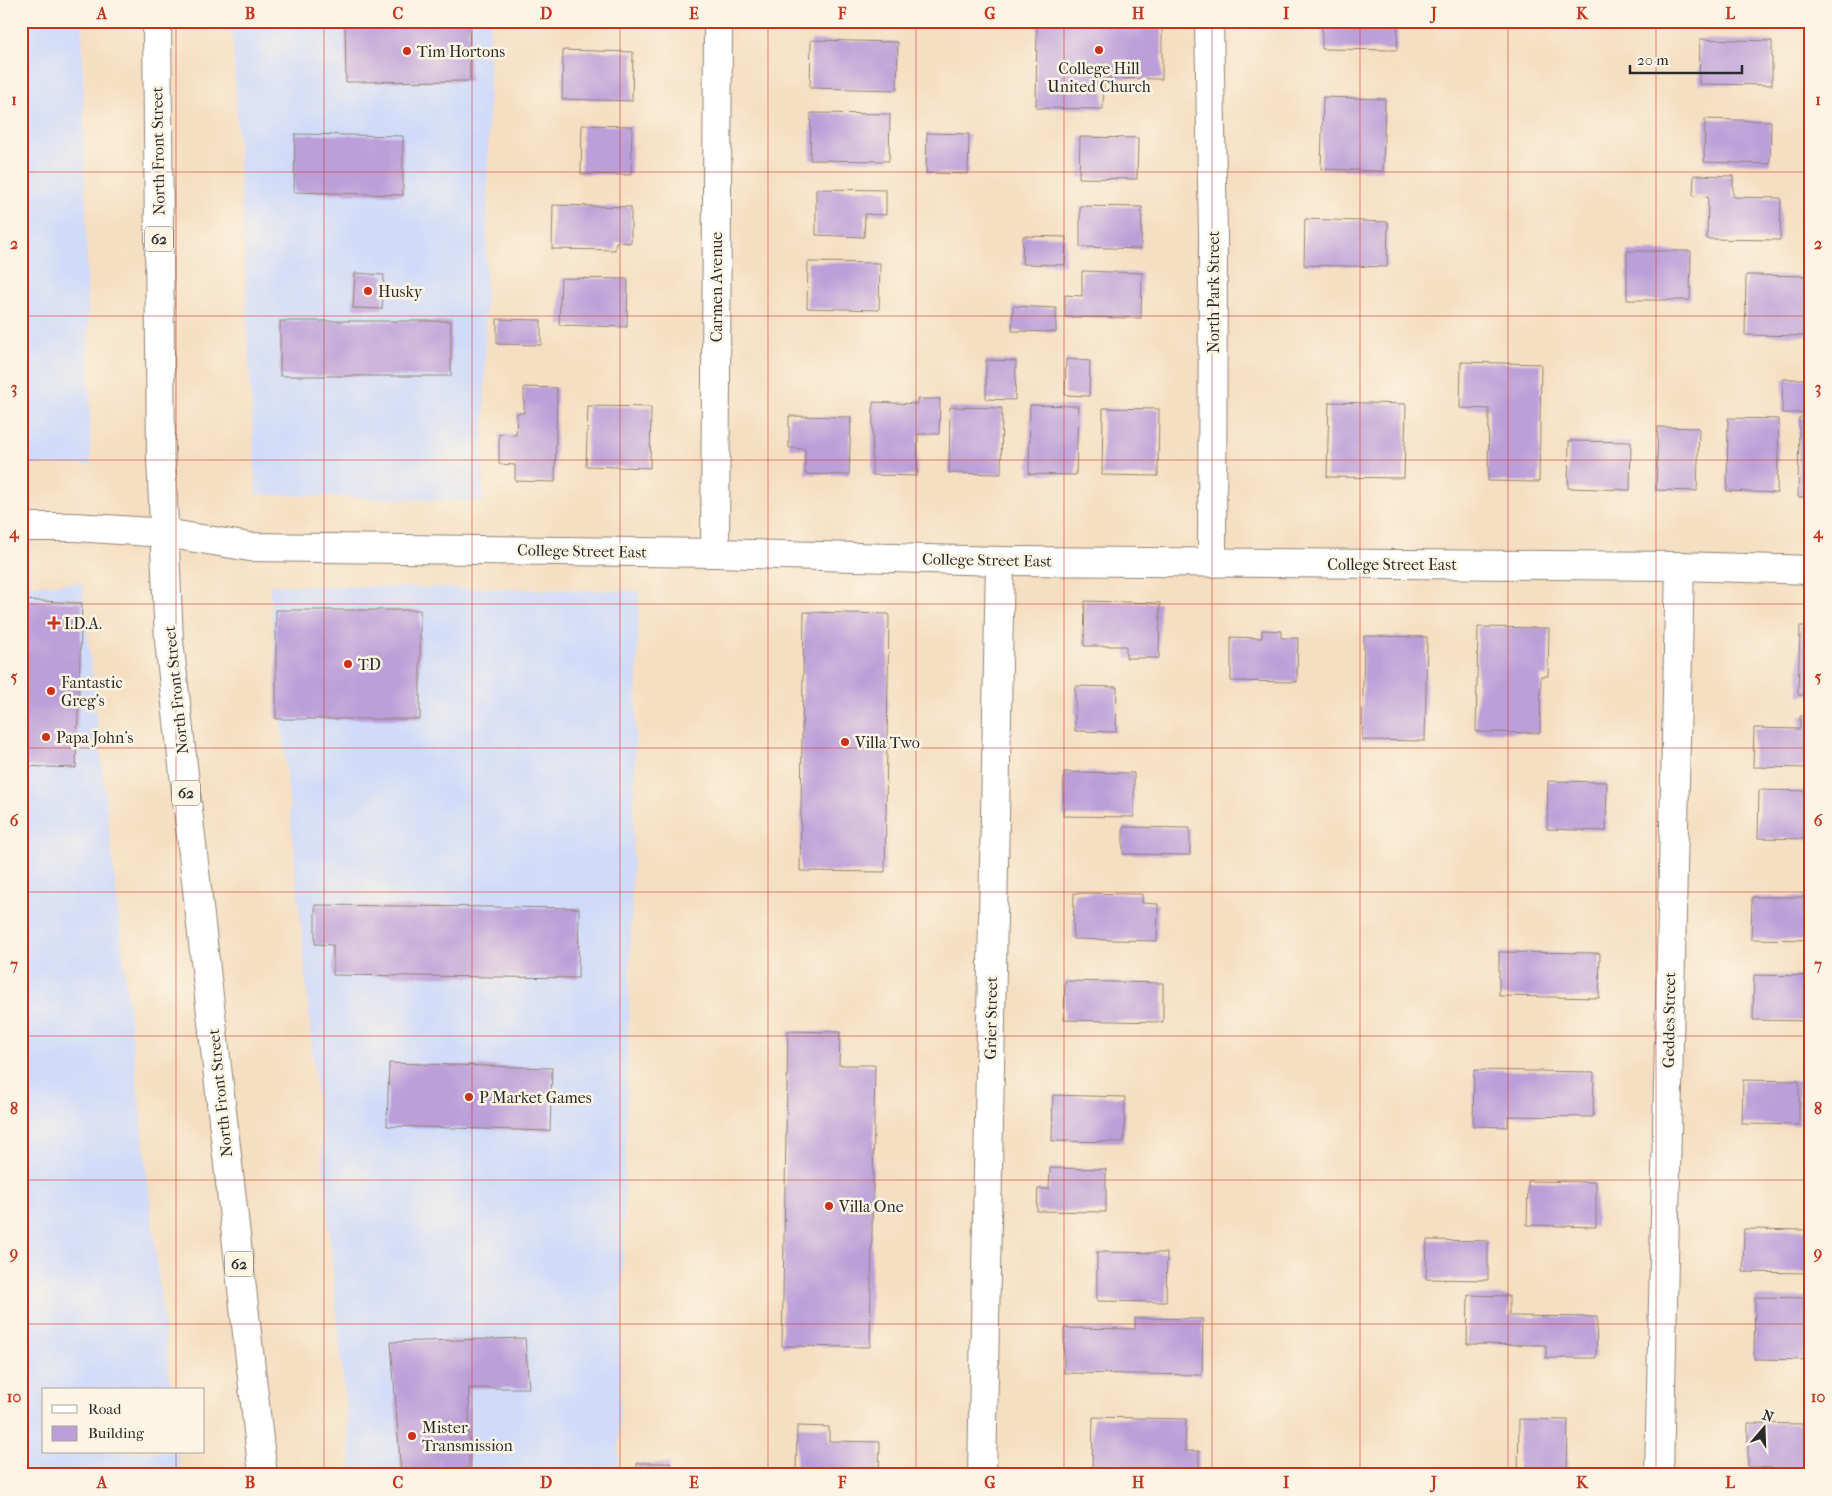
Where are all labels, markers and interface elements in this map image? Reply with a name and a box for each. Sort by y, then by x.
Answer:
text: A [96,4,108,23]
text: B [245,4,255,23]
text: C [393,4,404,23]
text: D [540,4,552,23]
text: E [689,4,699,23]
text: F [837,4,847,23]
text: G [984,4,996,23]
text: H [1132,4,1145,23]
text: I [1283,4,1290,23]
text: J [1429,4,1437,24]
text: K [1576,4,1589,23]
text: L [1725,4,1735,23]
place label: Tim Hortons [417,42,505,61]
scale bar [1630,42,1742,74]
marker: College Hill United Church [1093,44,1105,56]
marker: Tim Hortons [401,45,413,57]
text: 20 m [1637,51,1669,69]
place label: College Hill United Church [1047,59,1151,96]
street label: North Front Street [147,86,169,216]
text: 1 [11,90,17,109]
text: 1 [1815,90,1821,109]
road number: 62 [145,226,173,252]
street label: North Park Street [1204,231,1223,353]
street label: Carmen Avenue [707,232,726,342]
text: 2 [10,234,18,253]
text: 2 [1814,234,1822,253]
place label: Husky [378,282,423,301]
marker: Husky [362,285,374,297]
text: 3 [11,378,17,398]
text: 3 [1815,378,1821,398]
text: 4 [8,523,20,543]
text: 4 [1812,523,1824,543]
street label: College Street East [517,540,647,562]
street label: College Street East [922,549,1052,571]
street label: College Street East [1327,555,1457,574]
place label: I.D.A. [64,614,102,633]
marker: I.D.A. [48,617,60,629]
street label: North Front Street [160,625,192,755]
place label: TD [358,655,381,674]
marker: TD [342,658,354,670]
text: 5 [11,667,18,686]
text: 5 [1815,667,1822,686]
place label: Fantastic Greg's [61,673,122,710]
marker: Fantastic Greg's [45,685,57,697]
place label: Papa John's [56,728,134,747]
marker: Papa John's [40,731,52,743]
place label: Villa Two [854,733,920,752]
marker: Villa Two [839,736,851,748]
road number: 62 [172,780,200,806]
text: 6 [10,811,19,830]
text: 6 [1814,811,1823,830]
text: 7 [9,955,18,974]
text: 7 [1813,955,1822,974]
street label: Geddes Street [1659,971,1679,1068]
street label: Grier Street [981,976,1001,1060]
street label: North Front Street [204,1028,236,1158]
place label: P Market Games [479,1088,592,1107]
marker: P Market Games [463,1091,475,1103]
text: 8 [10,1099,18,1118]
text: 8 [1814,1099,1822,1118]
place label: Villa One [838,1197,904,1216]
marker: Villa One [823,1200,835,1212]
text: 9 [9,1243,18,1263]
text: 9 [1813,1243,1822,1263]
road number: 62 [225,1252,253,1276]
text: 10 [7,1387,21,1406]
text: 10 [1811,1387,1825,1406]
legend [42,1388,205,1454]
text: Road [88,1400,122,1418]
north arrow [1740,1404,1790,1454]
text: N [1760,1406,1776,1426]
place label: Mister Transmission [422,1418,514,1455]
text: Building [88,1424,145,1442]
marker: Mister Transmission [406,1430,418,1442]
text: A [96,1473,108,1492]
text: B [245,1473,255,1492]
text: C [393,1473,404,1492]
text: D [540,1473,552,1492]
text: E [689,1473,699,1492]
text: F [837,1473,847,1492]
text: G [984,1473,996,1492]
text: H [1132,1473,1145,1492]
text: I [1283,1473,1290,1492]
text: J [1429,1473,1437,1493]
text: K [1576,1473,1589,1492]
text: L [1725,1473,1735,1492]

